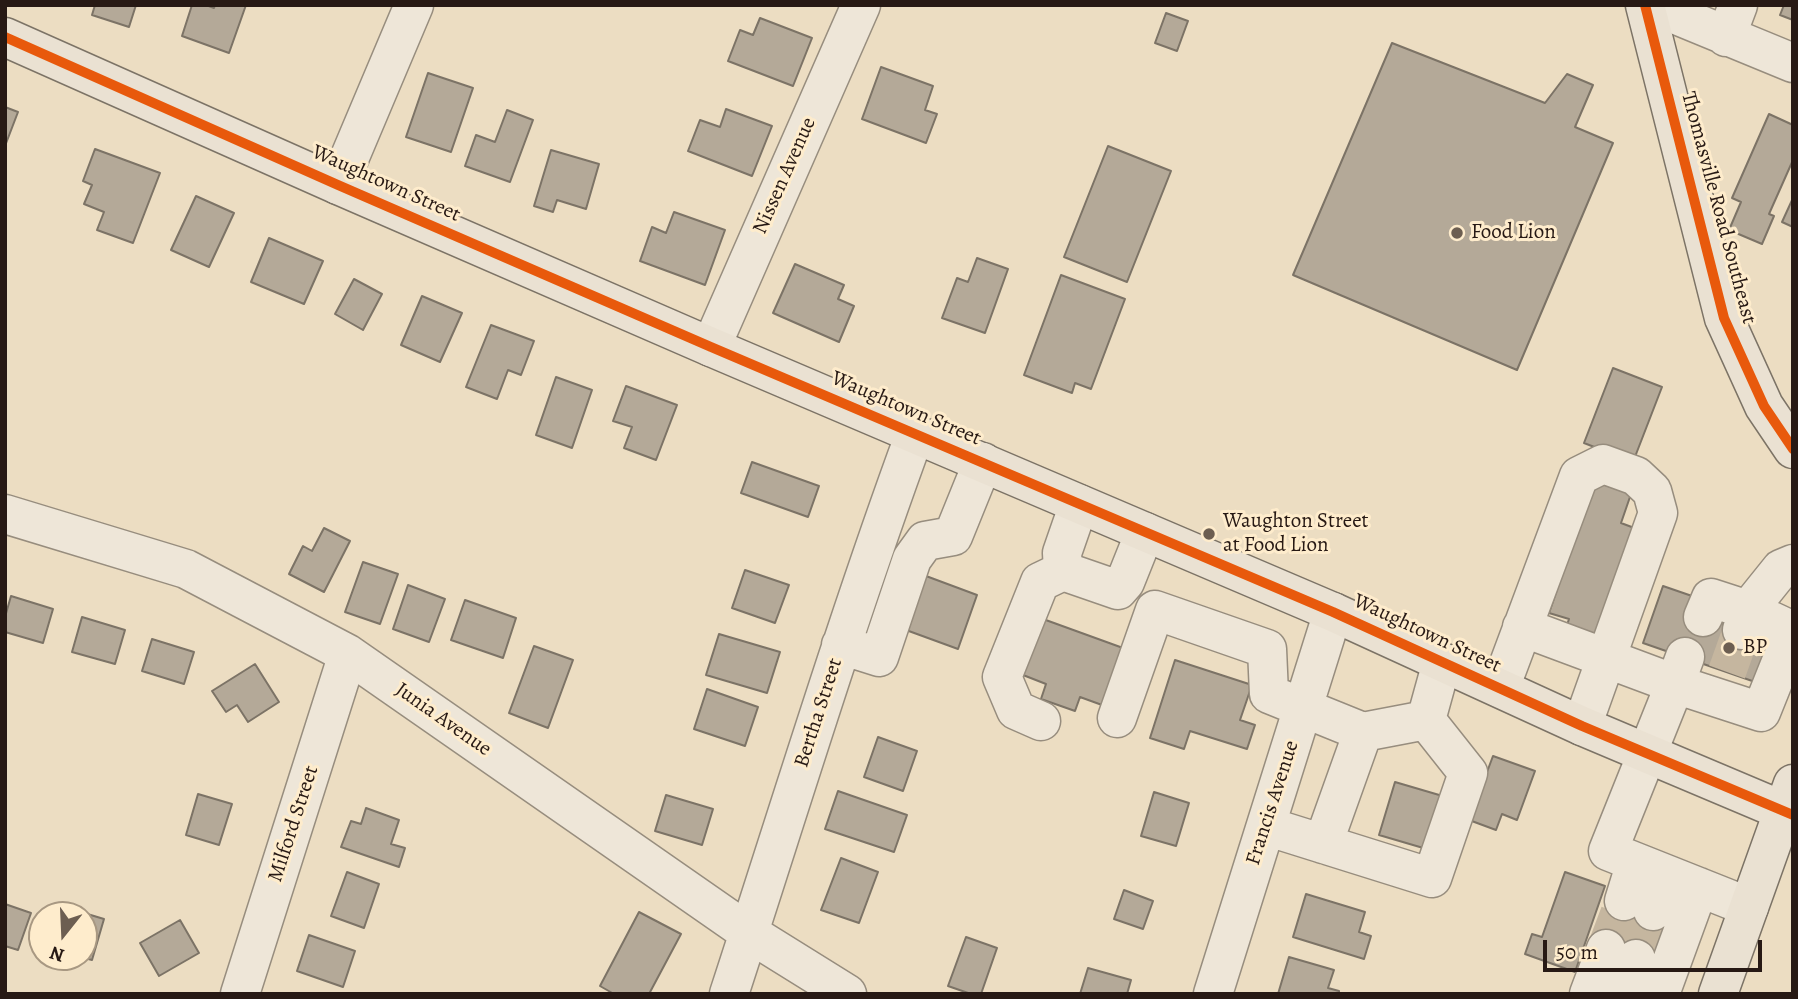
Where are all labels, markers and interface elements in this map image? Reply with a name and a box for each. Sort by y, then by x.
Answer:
street label: Thomasville Road Southeast [1675,89,1761,327]
street label: Nissen Avenue [748,114,822,238]
street label: Waughtown Street [308,140,464,228]
place label: Food Lion [1471,220,1556,246]
marker: Food Lion [1449,225,1465,241]
street label: Waughtown Street [827,366,985,452]
place label: Waughton Street at Food Lion [1223,509,1368,559]
marker: Waughton Street at Food Lion [1201,526,1217,542]
street label: Waughtown Street [1349,589,1505,679]
place label: BP [1743,635,1767,661]
marker: BP [1721,640,1737,656]
street label: Bertha Street [789,655,849,771]
street label: Junia Avenue [390,678,496,762]
street label: Francis Avenue [1241,738,1305,868]
street label: Milford Street [263,763,325,885]
north arrow [28,901,98,971]
scale bar [1546,926,1765,970]
text: 50 m [1556,938,1598,966]
text: N [47,940,68,969]

